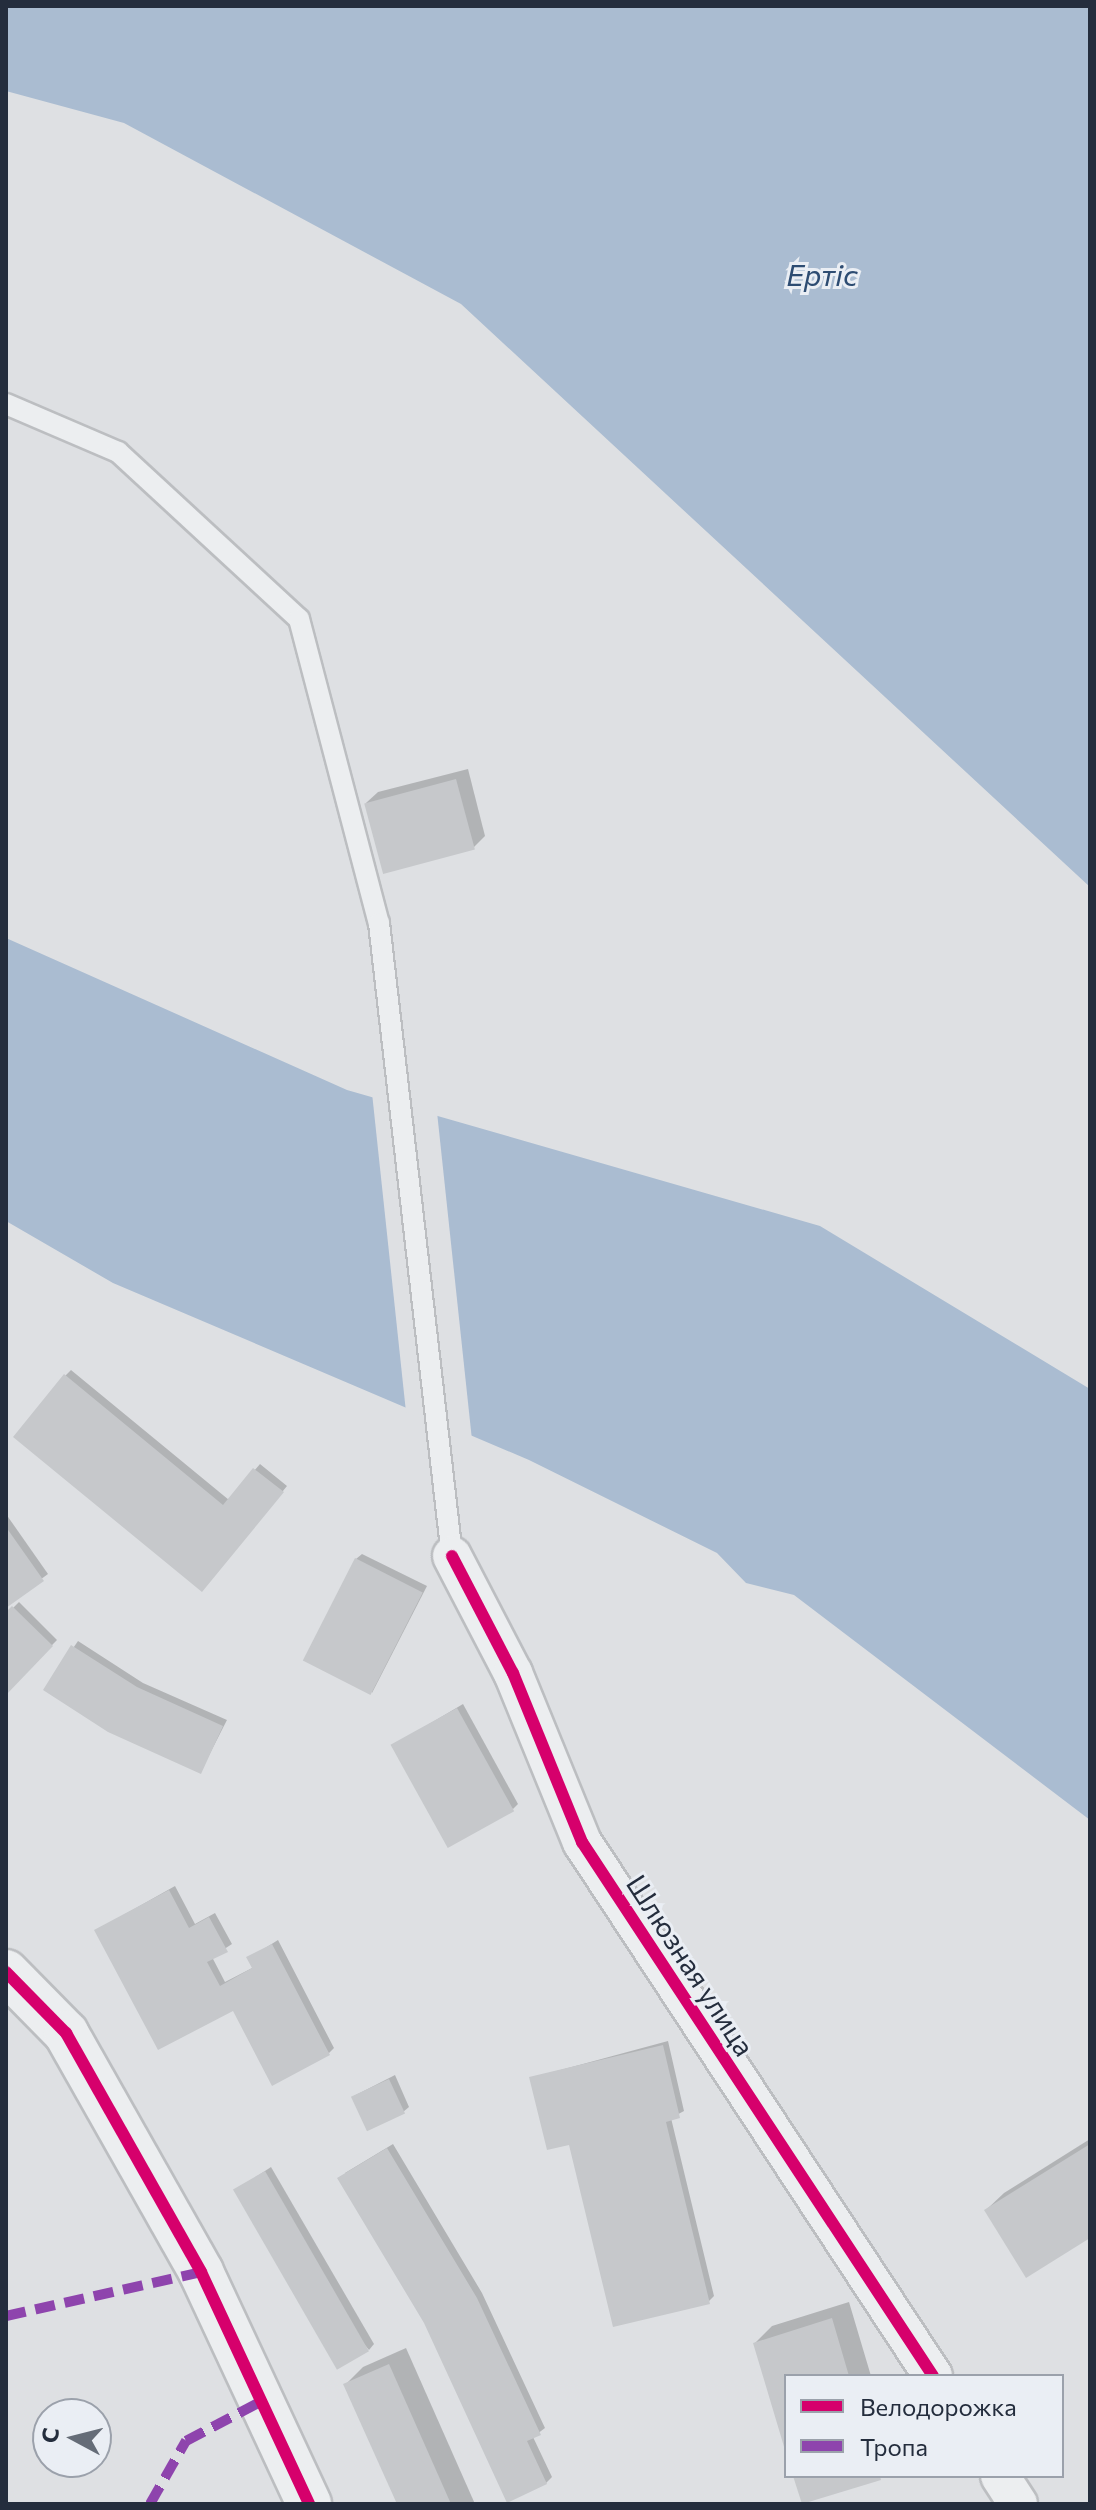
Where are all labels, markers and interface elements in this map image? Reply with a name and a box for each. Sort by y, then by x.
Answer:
water label: Ертіс [786,256,858,292]
street label: Шлюзная улица [620,1868,762,2062]
legend [784,2374,1064,2478]
text: Велодорожка [860,2392,1017,2421]
north arrow [32,2398,112,2478]
text: С [35,2426,64,2444]
text: Тропа [860,2432,928,2461]

